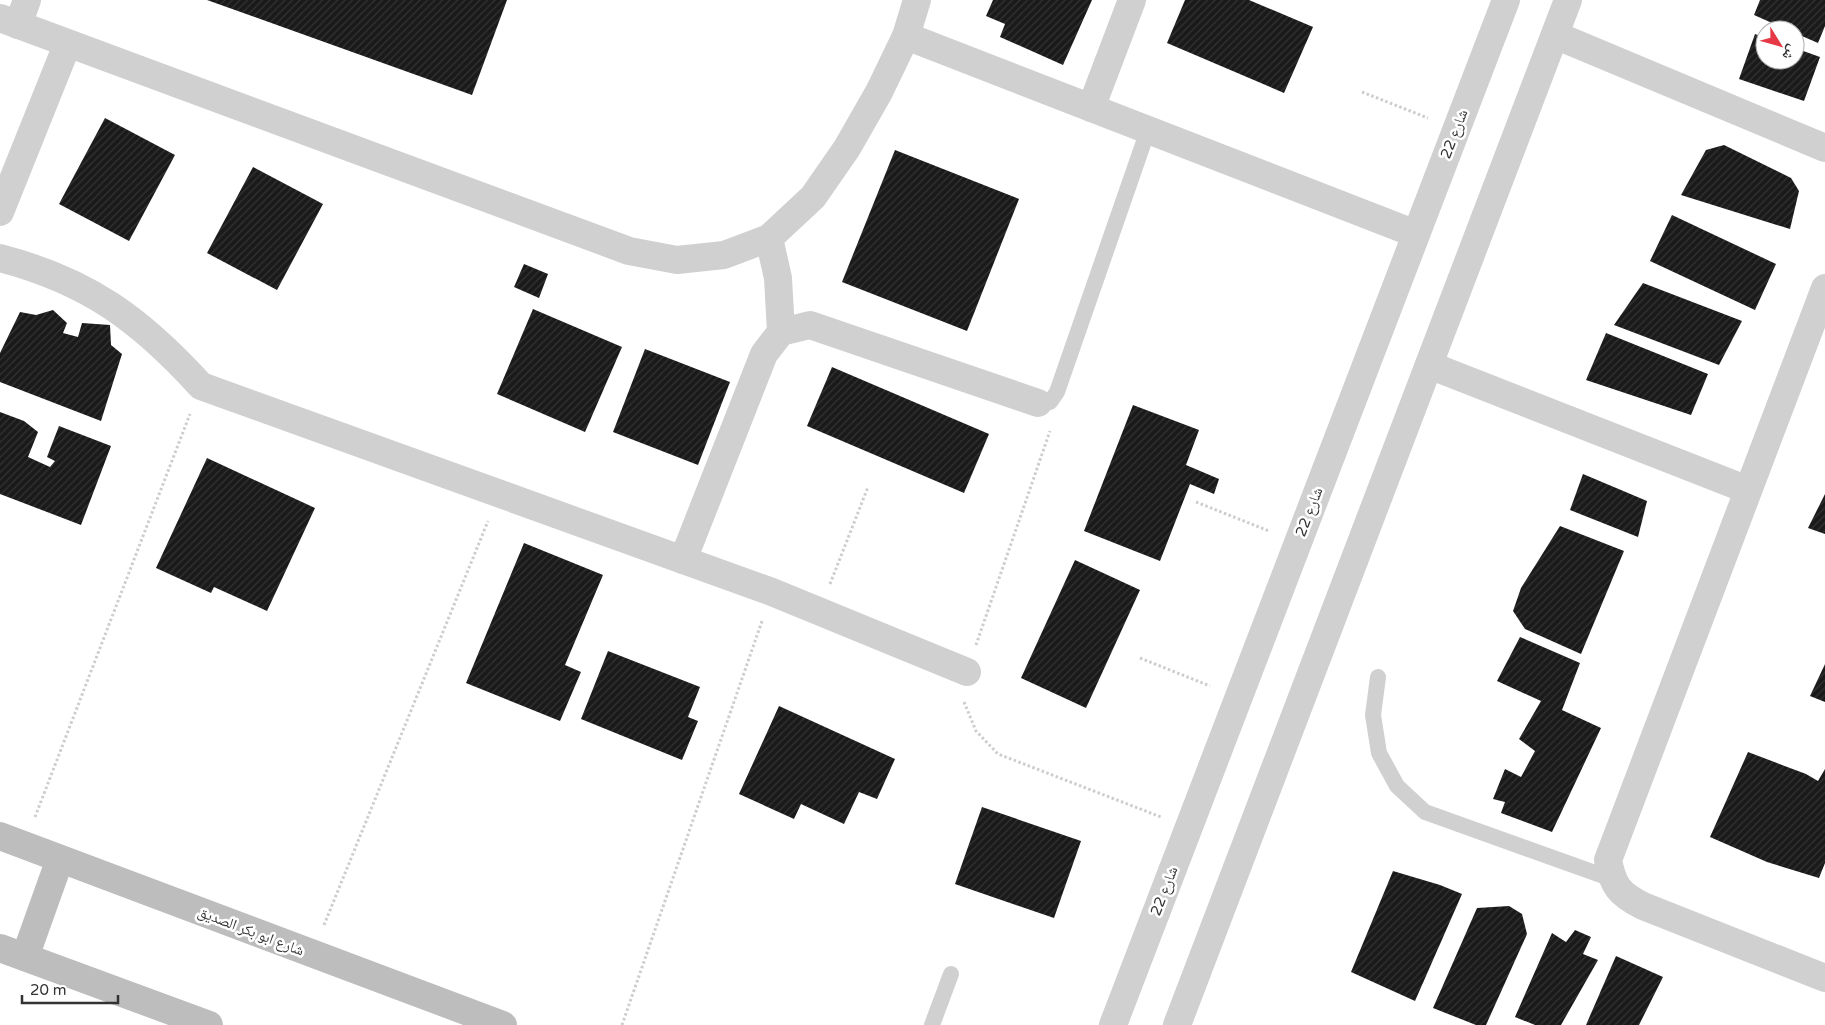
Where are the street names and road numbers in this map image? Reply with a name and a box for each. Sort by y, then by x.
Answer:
street label: شارع 22 [1436,107,1473,162]
street label: شارع 22 [1291,485,1328,540]
street label: شارع 22 [1146,864,1183,919]
street label: شارع ابو بكر الصديق [195,902,307,961]

